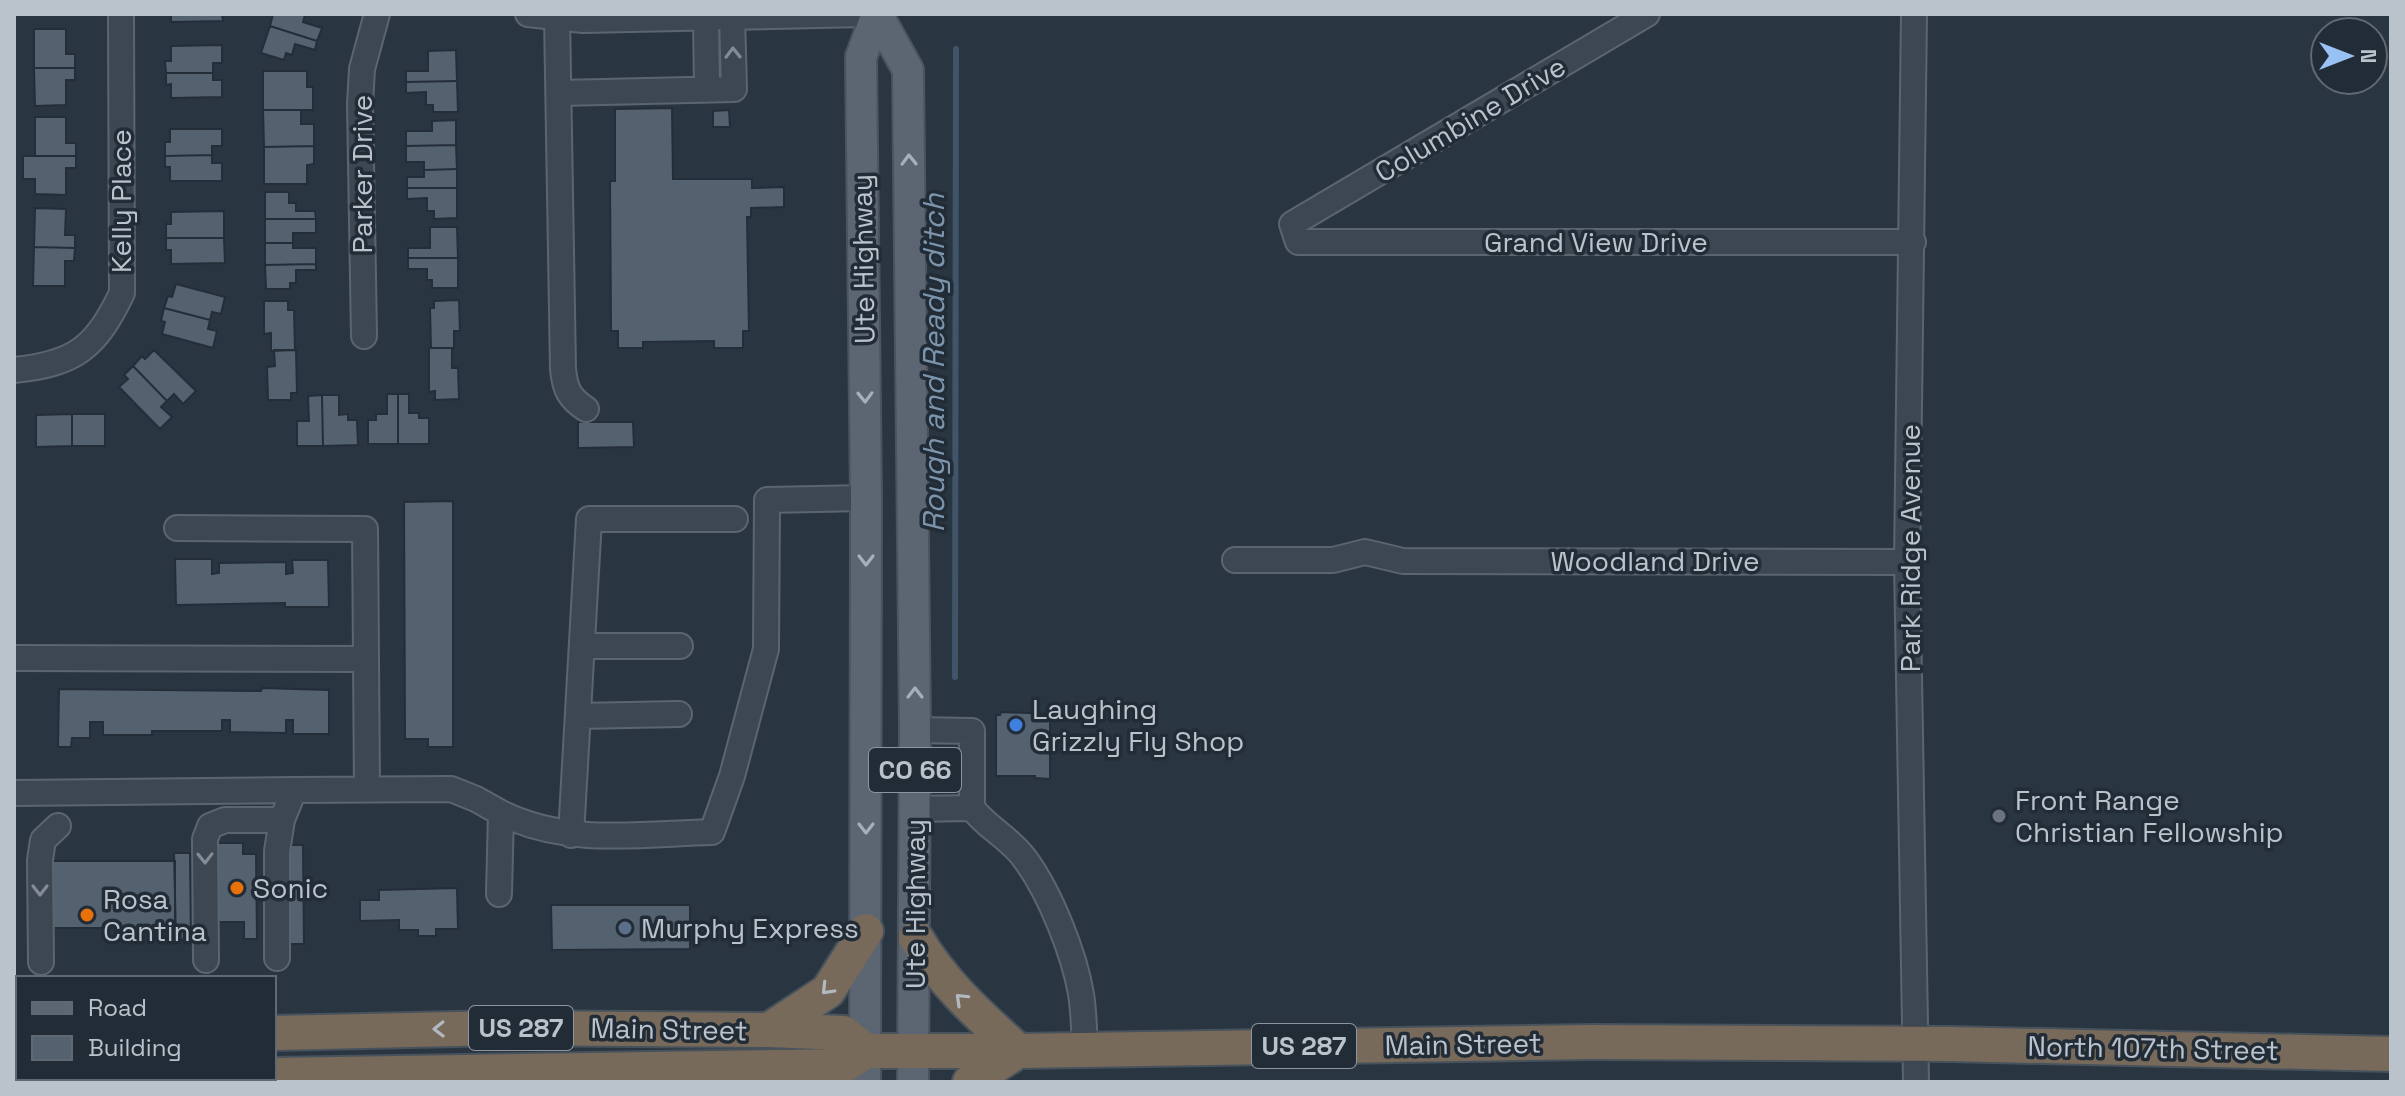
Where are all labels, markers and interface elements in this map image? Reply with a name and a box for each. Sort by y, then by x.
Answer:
north arrow [2309,16,2389,96]
one-way arrow [724,46,742,59]
street label: Columbine Drive [1368,48,1572,190]
text: N [2355,49,2383,63]
street label: Parker Drive [344,95,380,253]
street label: Kelly Place [103,129,139,273]
one-way arrow [901,153,918,166]
street label: Ute Highway [844,174,882,344]
water label: Rough and Ready ditch [914,193,953,533]
street label: Grand View Drive [1484,224,1708,260]
one-way arrow [856,391,874,404]
street label: Park Ridge Avenue [1892,424,1928,672]
street label: Woodland Drive [1550,543,1760,579]
one-way arrow [857,554,875,567]
one-way arrow [906,686,924,699]
place label: Laughing Grizzly Fly Shop [1032,691,1244,759]
marker: Laughing Grizzly Fly Shop [1007,716,1025,734]
road number: CO 66 [869,748,961,792]
place label: Front Range Christian Fellowship [2015,782,2284,850]
marker: Front Range Christian Fellowship [1990,807,2008,825]
street label: Ute Highway [897,819,933,989]
one-way arrow [857,822,875,835]
one-way arrow [196,852,214,865]
place label: Sonic [253,870,328,906]
marker: Sonic [228,879,246,897]
place label: Rosa Cantina [103,881,207,949]
one-way arrow [31,884,49,897]
marker: Rosa Cantina [78,906,96,924]
place label: Murphy Express [641,910,859,946]
marker: Murphy Express [616,919,634,937]
legend [16,976,276,1080]
one-way arrow [822,980,837,994]
text: Road [88,992,147,1023]
one-way arrow [956,993,970,1008]
road number: US 287 [469,1006,573,1050]
street label: Main Street [590,1010,748,1048]
one-way arrow [432,1021,445,1038]
road number: US 287 [1252,1024,1356,1068]
street label: Main Street [1384,1025,1542,1063]
street label: North 107th Street [2027,1028,2279,1068]
text: Building [88,1032,182,1063]

